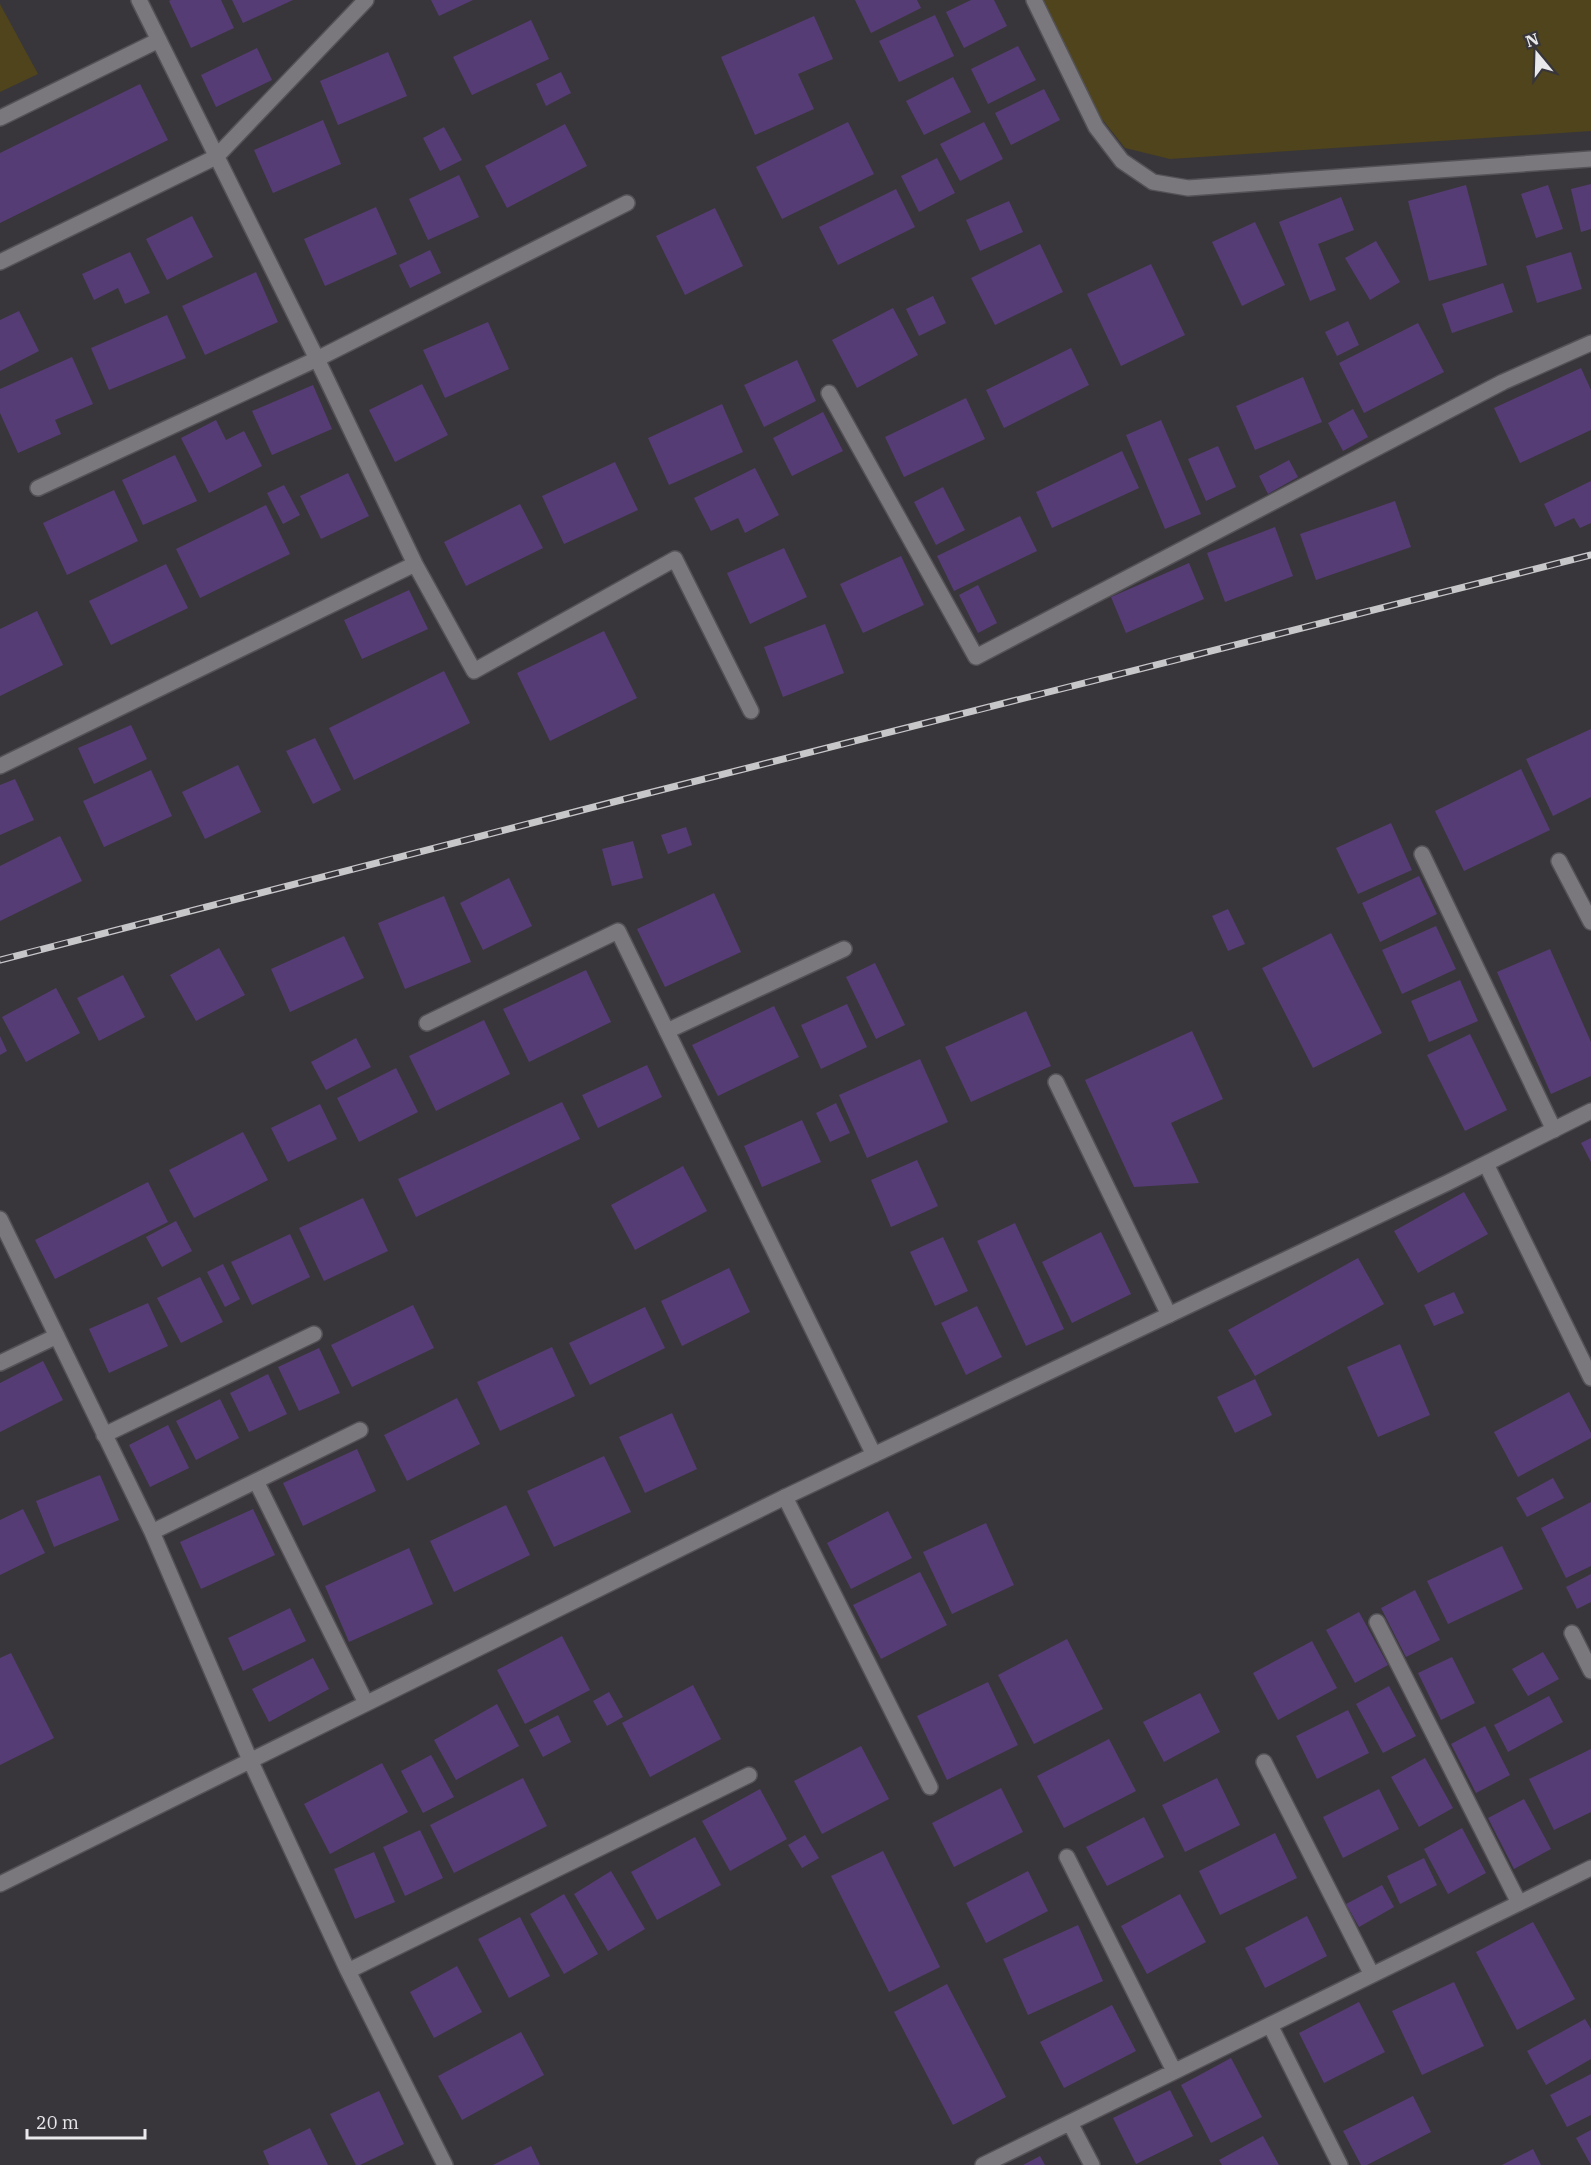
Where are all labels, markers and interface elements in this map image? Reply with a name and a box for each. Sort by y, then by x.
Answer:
north arrow [1507,24,1567,84]
text: N [1523,28,1541,51]
scale bar [27,2102,146,2140]
text: 20 m [36,2111,79,2134]

